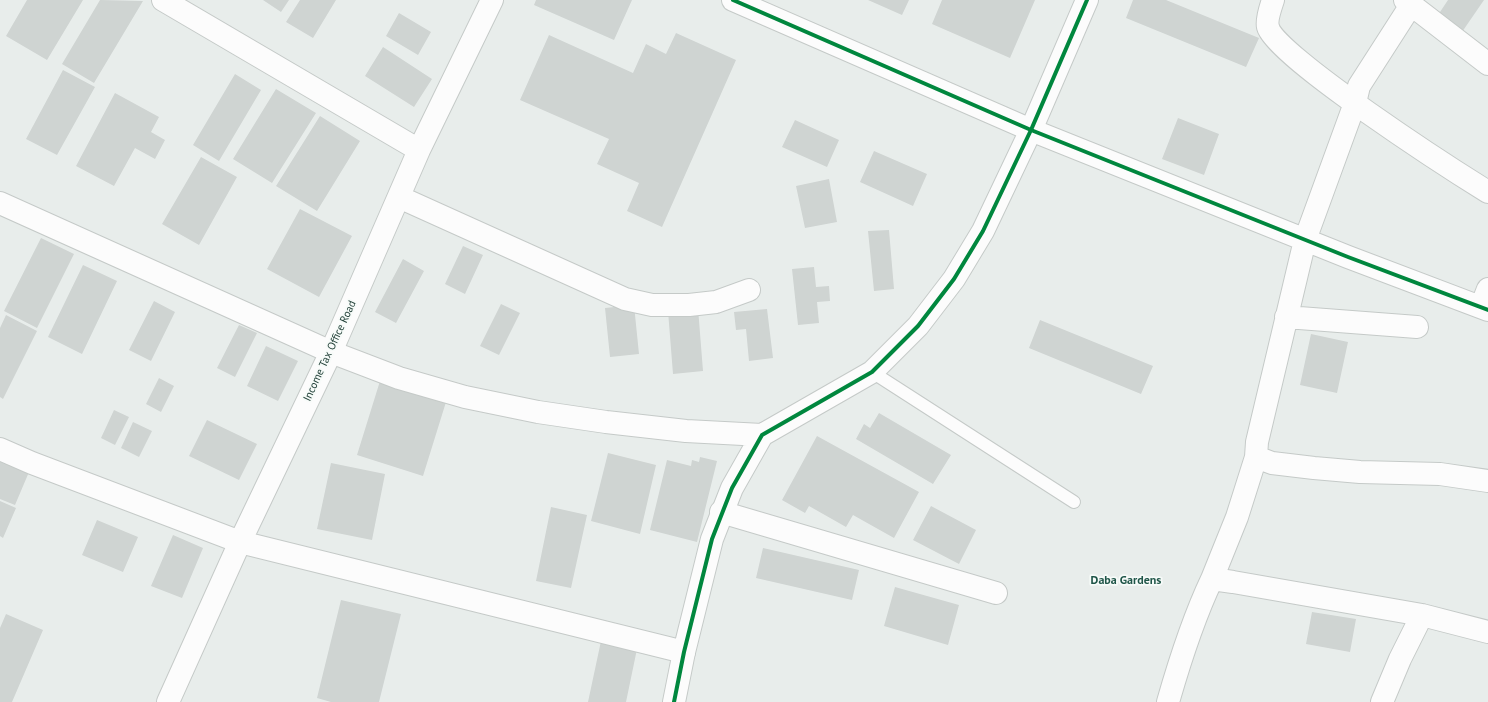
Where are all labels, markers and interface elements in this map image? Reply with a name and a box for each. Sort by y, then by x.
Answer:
street label: Income Tax Office Road [301,298,359,404]
district label: Daba Gardens [1091,574,1161,588]

